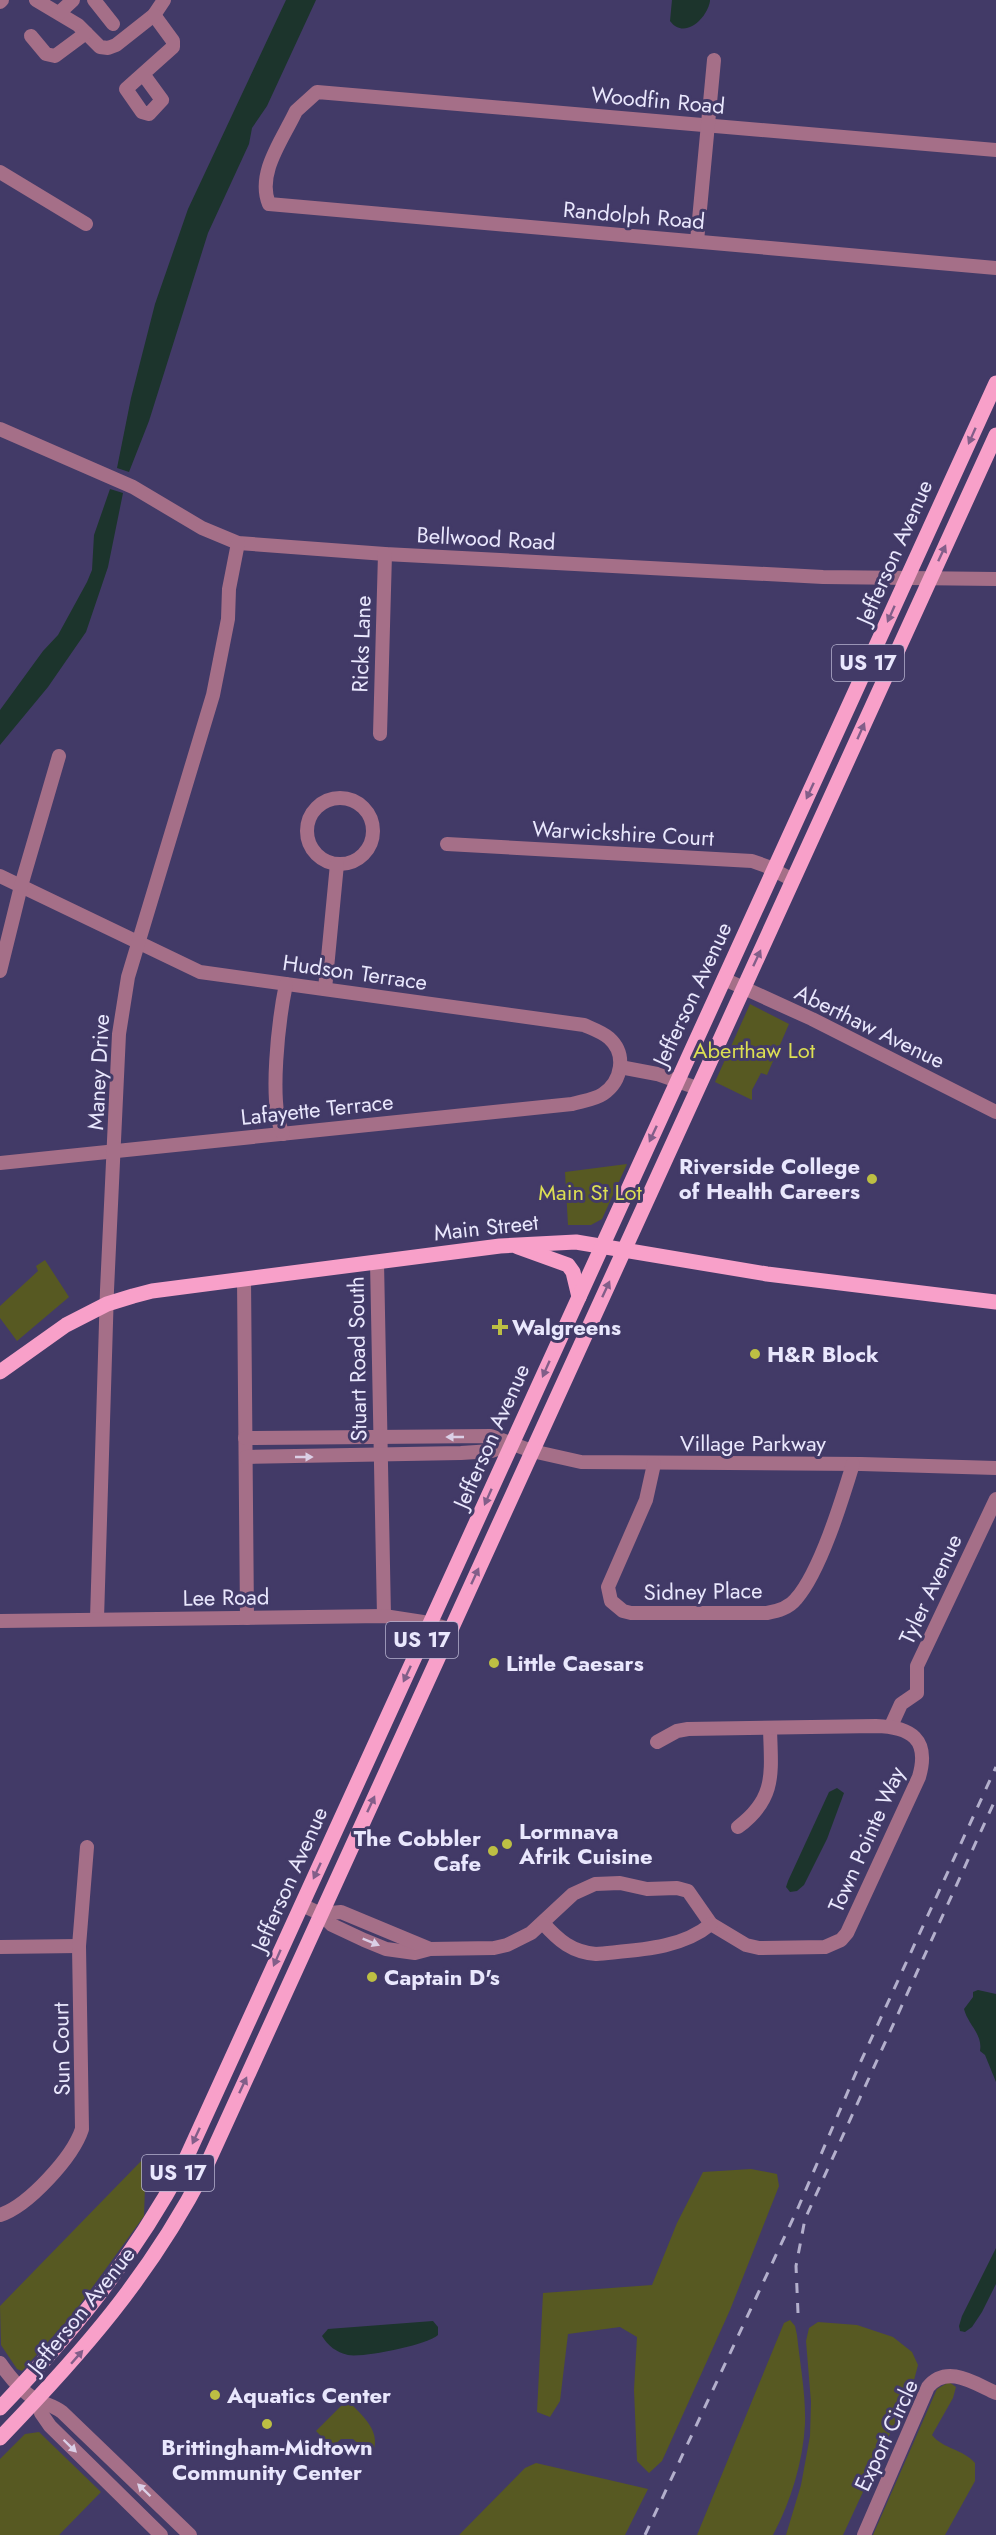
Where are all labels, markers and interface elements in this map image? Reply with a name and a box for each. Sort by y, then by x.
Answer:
street label: Woodfin Road [590,78,726,122]
street label: Randolph Road [562,193,706,237]
one-way arrow [967,428,976,445]
street label: Jefferson Avenue [847,474,940,632]
street label: Bellwood Road [416,518,556,558]
one-way arrow [937,545,946,562]
street label: Ricks Lane [343,595,379,693]
one-way arrow [886,605,895,622]
road number: US 17 [832,645,904,681]
one-way arrow [857,722,866,740]
one-way arrow [805,783,815,801]
street label: Warwickshire Court [531,812,715,854]
street label: Jefferson Avenue [643,917,739,1074]
street label: Hudson Terrace [281,946,429,998]
one-way arrow [752,950,761,967]
street label: Aberthaw Avenue [790,976,950,1076]
street label: Maney Drive [79,1013,117,1131]
park label: Aberthaw Lot [693,1034,816,1066]
street label: Lafayette Terrace [239,1085,395,1133]
one-way arrow [649,1125,658,1142]
place label: Riverside College of Health Careers [679,1150,860,1207]
marker: Riverside College of Health Careers [865,1172,879,1186]
park label: Main St Lot [538,1176,642,1208]
street label: Main Street [432,1206,540,1248]
street label: Stuart Road South [340,1276,374,1442]
one-way arrow [601,1279,611,1297]
place label: Walgreens [512,1311,621,1343]
marker: Walgreens [493,1320,507,1334]
place label: H&R Block [767,1338,879,1370]
marker: H&R Block [748,1347,762,1361]
street label: Jefferson Avenue [444,1358,537,1516]
one-way arrow [542,1360,551,1377]
street label: Village Parkway [680,1427,826,1459]
one-way arrow [446,1432,465,1442]
one-way arrow [295,1452,314,1462]
one-way arrow [483,1488,493,1506]
street label: Tyler Avenue [890,1529,970,1649]
one-way arrow [470,1568,479,1585]
street label: Sidney Place [643,1574,763,1608]
street label: Lee Road [182,1580,270,1614]
road number: US 17 [386,1622,458,1658]
place label: Little Caesars [506,1647,644,1679]
marker: Little Caesars [487,1656,501,1670]
one-way arrow [402,1666,411,1683]
street label: Town Pointe Way [820,1761,913,1917]
one-way arrow [367,1795,376,1812]
street label: Jefferson Avenue [242,1801,335,1959]
place label: Lormnava Afrik Cuisine [518,1815,653,1872]
place label: The Cobbler Cafe [354,1822,481,1879]
marker: Lormnava Afrik Cuisine [500,1837,514,1851]
marker: The Cobbler Cafe [486,1844,500,1858]
one-way arrow [312,1863,322,1881]
one-way arrow [362,1938,380,1947]
one-way arrow [273,1950,282,1967]
place label: Captain D's [384,1961,500,1993]
marker: Captain D's [365,1970,379,1984]
street label: Sun Court [44,2001,78,2096]
one-way arrow [238,2075,248,2093]
one-way arrow [192,2127,201,2144]
road number: US 17 [142,2155,214,2191]
street label: Jefferson Avenue [18,2239,142,2383]
one-way arrow [70,2350,83,2365]
street label: Export Circle [846,2374,926,2496]
place label: Aquatics Center [226,2379,391,2411]
marker: Aquatics Center [208,2388,222,2402]
marker: Brittingham-Midtown Community Center [260,2417,274,2431]
place label: Brittingham-Midtown Community Center [161,2431,373,2488]
one-way arrow [63,2439,77,2453]
one-way arrow [136,2483,151,2497]

